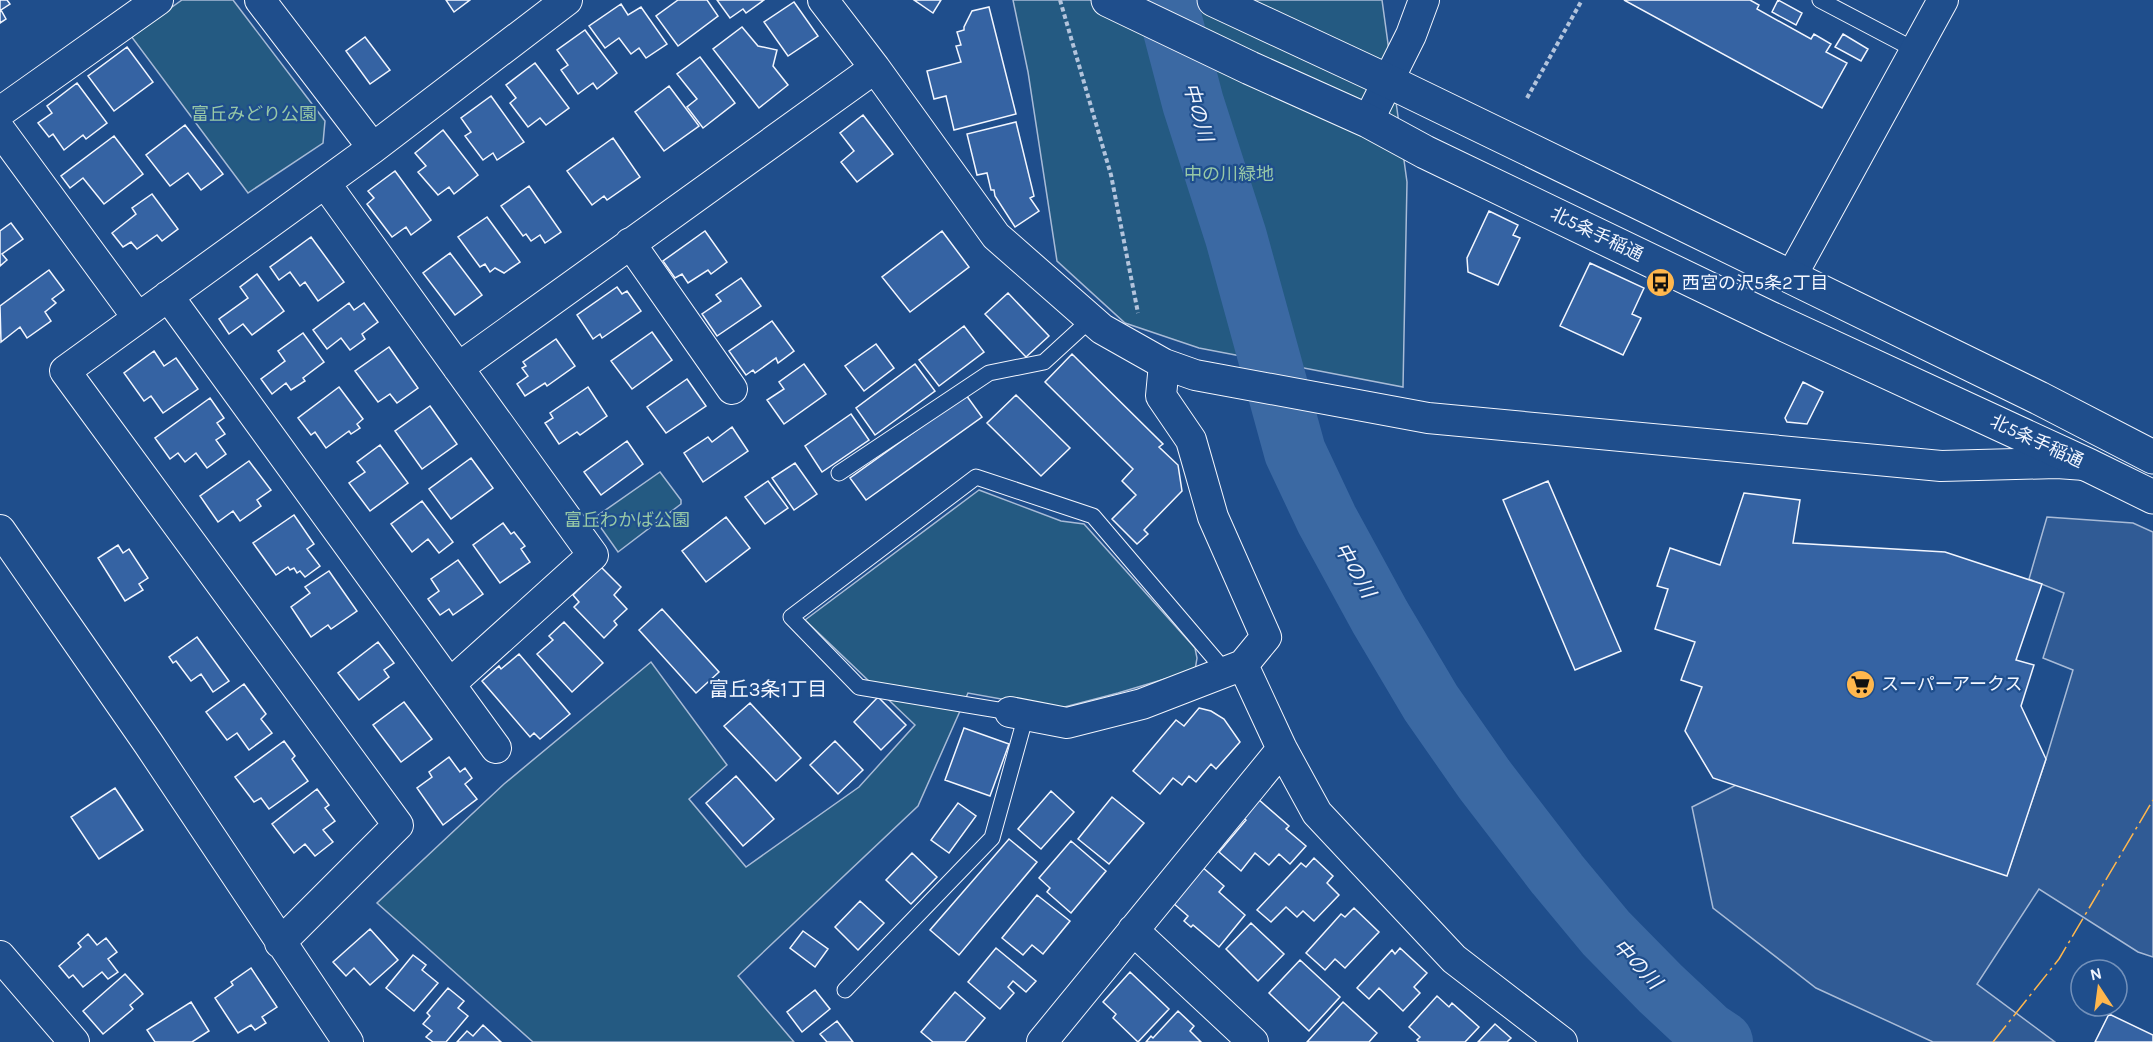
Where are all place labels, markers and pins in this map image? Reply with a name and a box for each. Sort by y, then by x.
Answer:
bus stop icon: 西宮の沢5条2丁目 [1645,267,1677,299]
place label: 西宮の沢5条2丁目 [1682,272,1829,294]
supermarket icon: スーパーアークス [1844,668,1876,700]
place label: スーパーアークス [1881,673,2022,695]

